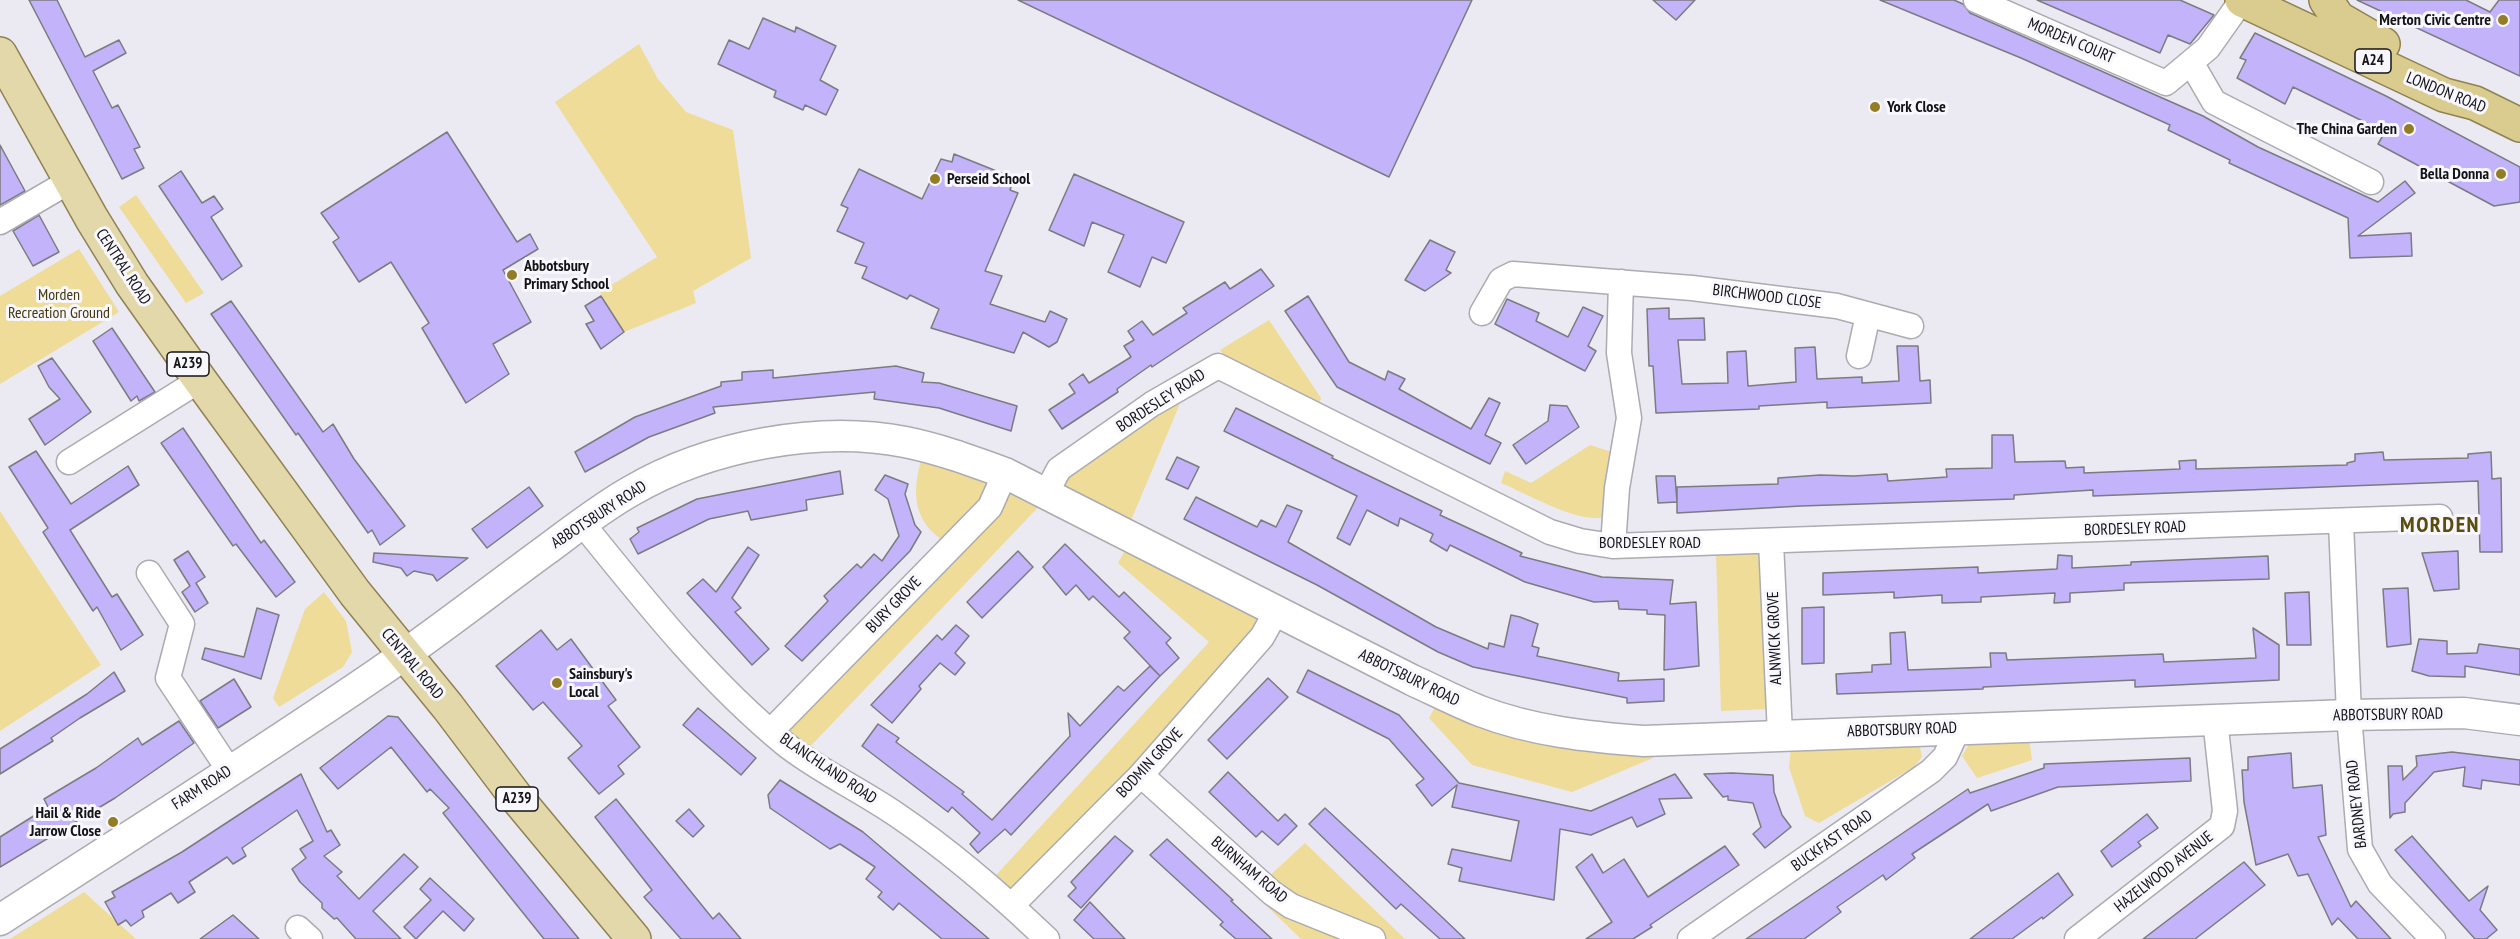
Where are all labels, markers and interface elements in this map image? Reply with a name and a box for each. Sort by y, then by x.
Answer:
place label: Merton Civic Centre [2379,10,2491,30]
marker: Merton Civic Centre [2496,13,2510,27]
street label: MORDEN COURT [2025,14,2117,68]
road number: A24 [2355,49,2391,73]
street label: LONDON ROAD [2403,68,2489,118]
place label: York Close [1887,97,1946,117]
marker: York Close [1868,100,1882,114]
place label: The China Garden [2296,119,2397,139]
marker: The China Garden [2402,122,2416,136]
place label: Bella Donna [2420,164,2489,184]
marker: Bella Donna [2494,167,2508,181]
place label: Perseid School [947,169,1030,189]
marker: Perseid School [928,172,942,186]
street label: CENTRAL ROAD [91,225,155,309]
place label: Abbotsbury Primary School [524,256,609,294]
marker: Abbotsbury Primary School [505,268,519,282]
street label: BIRCHWOOD CLOSE [1711,281,1823,313]
park label: Morden Recreation Ground [8,285,110,323]
road number: A239 [167,352,209,376]
street label: BORDESLEY ROAD [1113,365,1209,437]
street label: ABBOTSBURY ROAD [548,477,650,553]
district label: MORDEN [2400,513,2480,539]
street label: BORDESLEY ROAD [2084,518,2186,540]
street label: BORDESLEY ROAD [1599,533,1701,553]
street label: BURY GROVE [862,573,926,637]
street label: ALNWICK GROVE [1764,591,1786,685]
street label: CENTRAL ROAD [377,625,447,703]
street label: ABBOTSBURY ROAD [1355,645,1463,711]
place label: Sainsbury's Local [569,664,632,702]
marker: Sainsbury's Local [550,676,564,690]
street label: ABBOTSBURY ROAD [2333,704,2443,726]
street label: ABBOTSBURY ROAD [1847,718,1957,742]
street label: BODMIN GROVE [1113,724,1187,802]
street label: BLANCHLAND ROAD [776,730,880,808]
street label: BARDNEY ROAD [2343,759,2371,849]
street label: FARM ROAD [169,762,235,814]
road number: A239 [496,787,538,811]
place label: Hail & Ride Jarrow Close [30,803,101,841]
street label: BUCKFAST ROAD [1788,806,1876,876]
marker: Hail & Ride Jarrow Close [106,815,120,829]
street label: HAZELWOOD AVENUE [2111,827,2217,917]
street label: BURNHAM ROAD [1207,833,1291,907]

